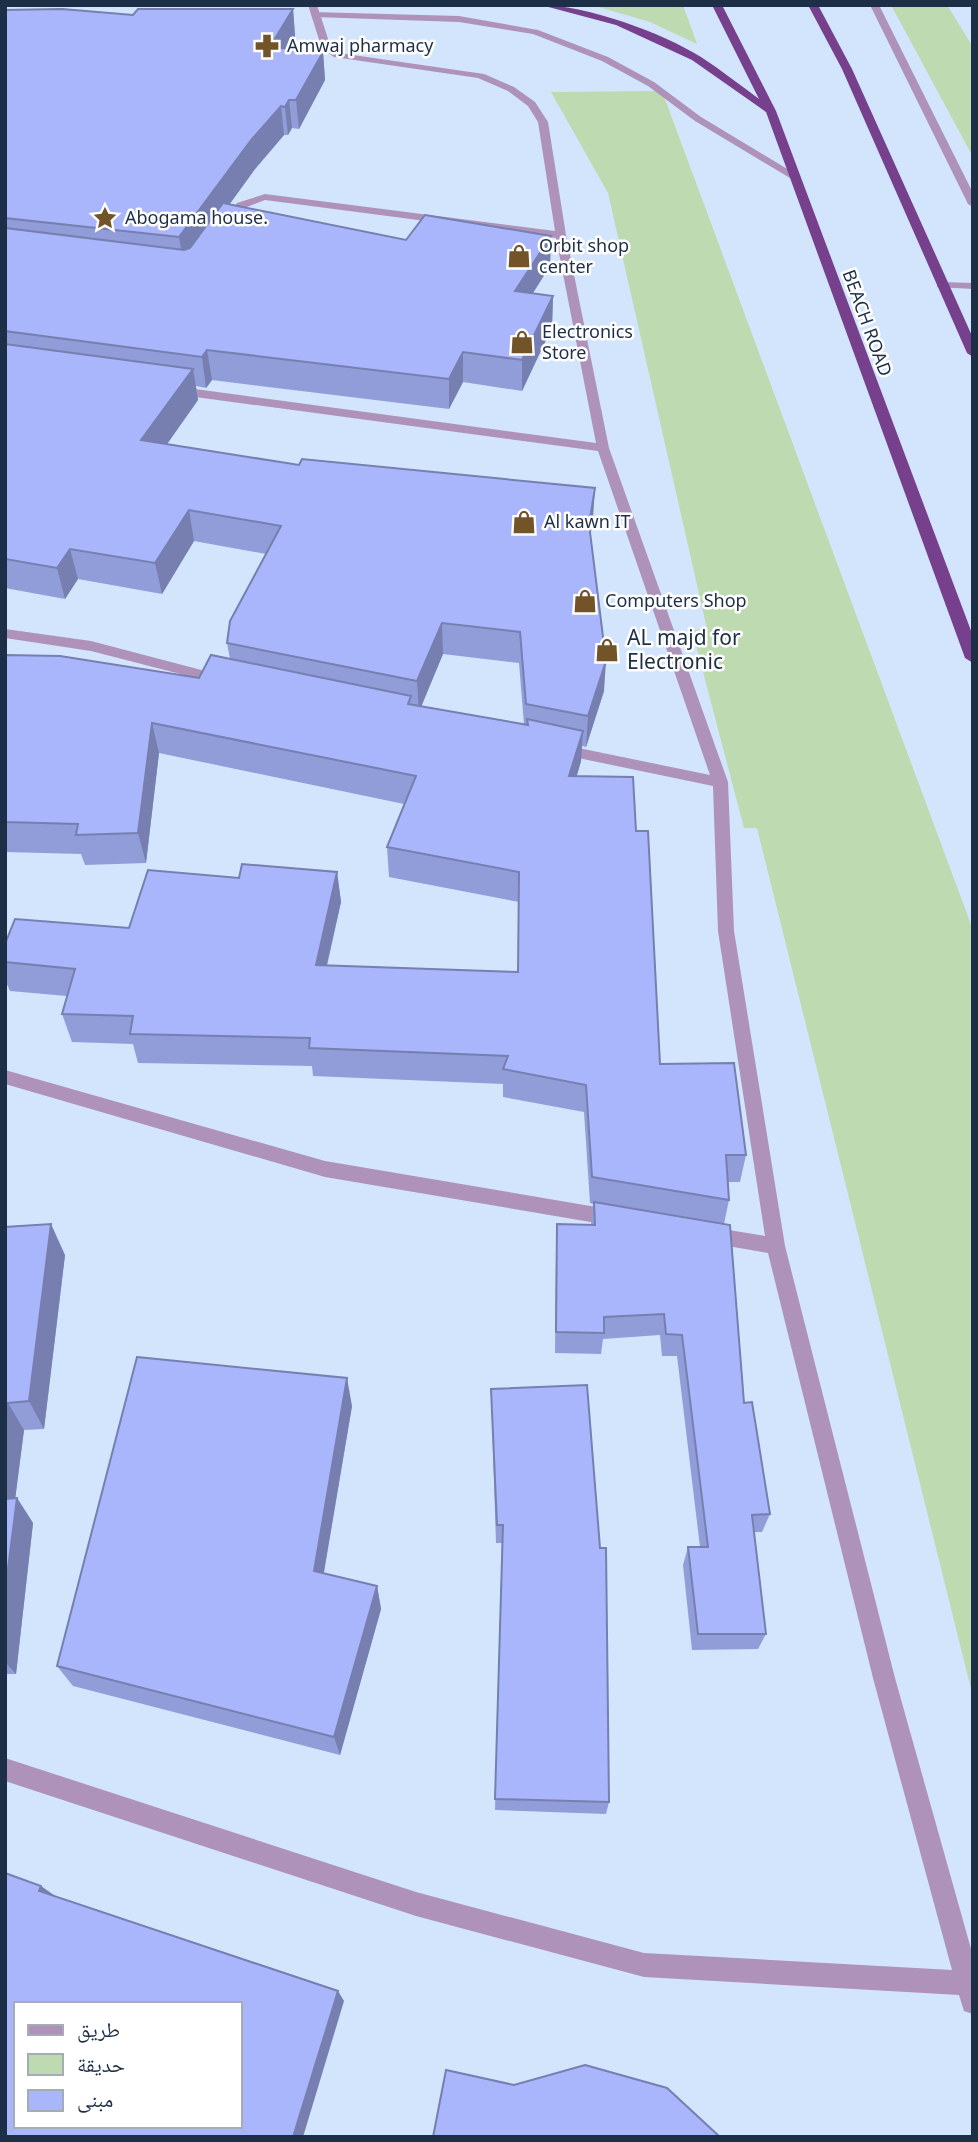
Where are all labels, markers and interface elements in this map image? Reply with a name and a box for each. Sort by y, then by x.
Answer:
pharmacy icon: Amwaj pharmacy [253,32,281,60]
place label: Amwaj pharmacy [287,33,434,57]
place icon: Abogama house. [91,204,119,232]
place label: Abogama house. [125,205,268,229]
place label: Orbit shop center [539,233,629,278]
shop icon: Orbit shop center [505,242,533,270]
street label: BEACH ROAD [838,266,898,379]
place label: Electronics Store [542,319,633,364]
shop icon: Electronics Store [508,328,536,356]
shop icon: Al kawn IT [510,508,538,536]
place label: Al kawn IT [544,509,631,533]
shop icon: Computers Shop [571,587,599,615]
place label: Computers Shop [605,588,747,612]
place label: AL majd for Electronic [627,623,741,675]
shop icon: AL majd for Electronic [593,636,621,664]
legend [14,2002,242,2128]
text: طريق [77,2015,120,2043]
text: حديقة [77,2050,125,2078]
text: مبنى [77,2085,113,2113]

